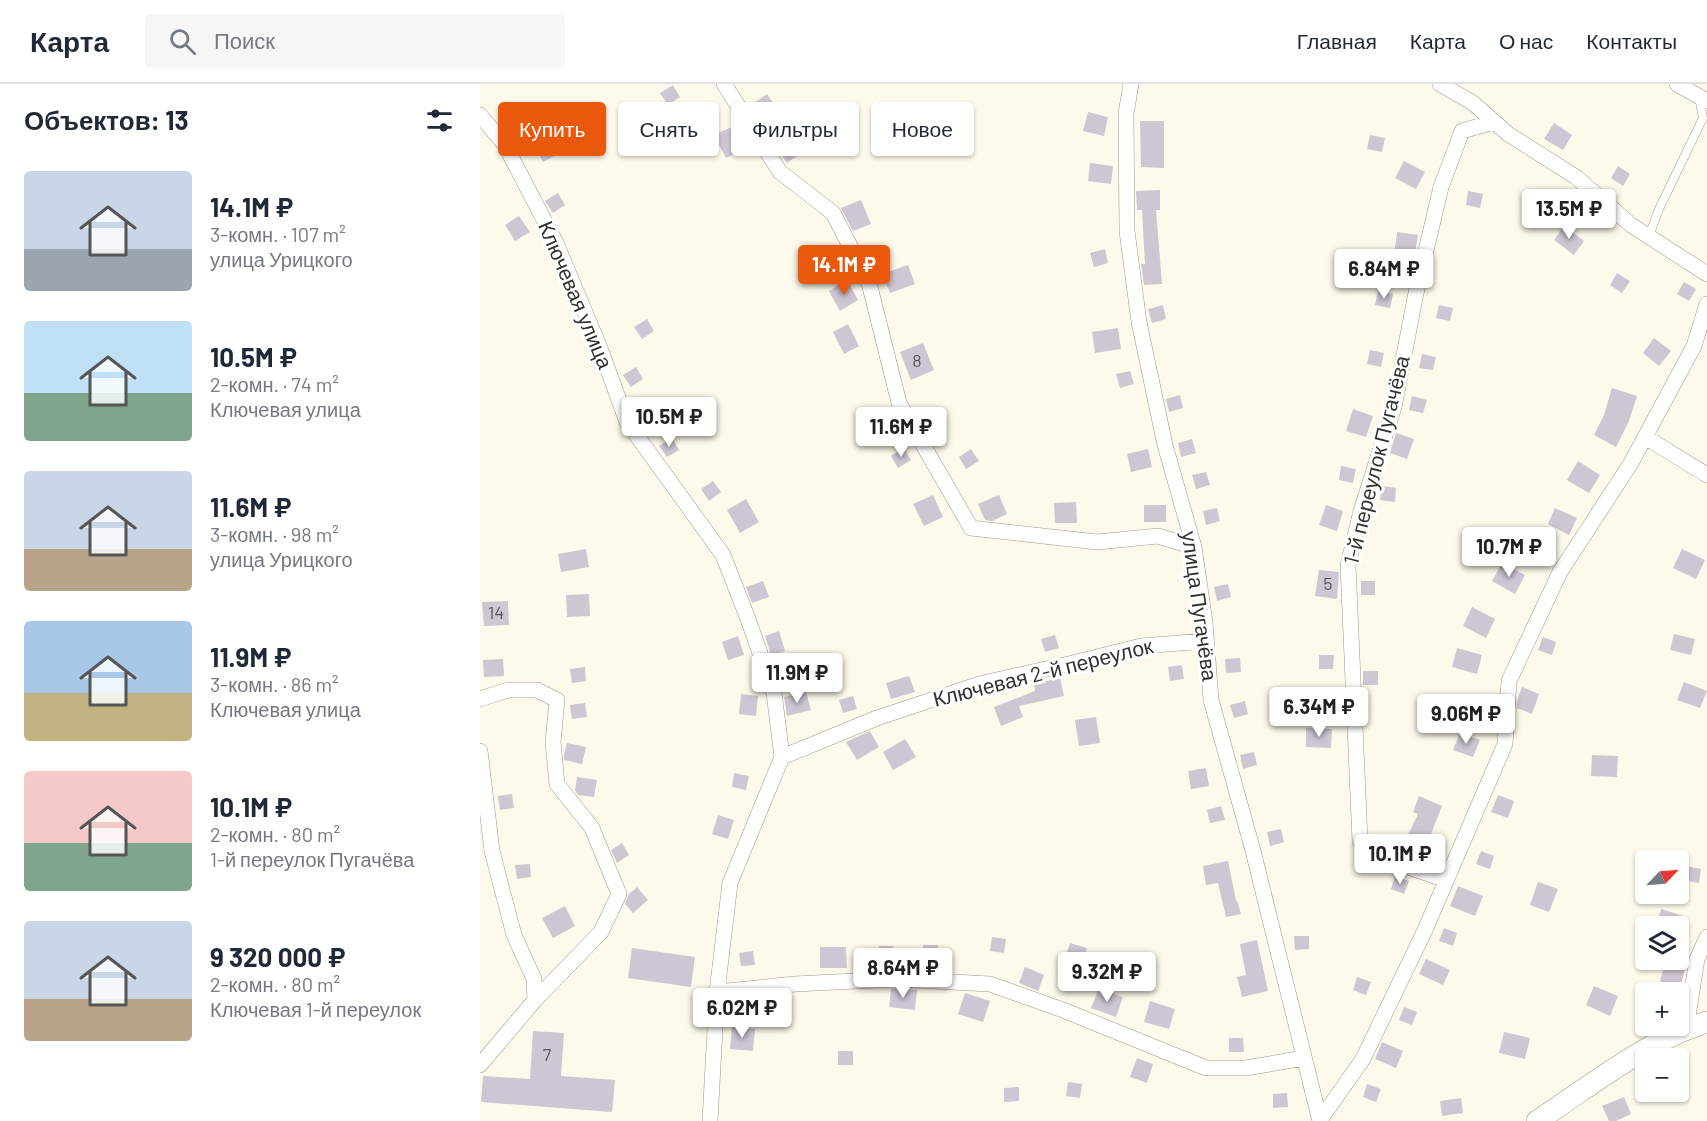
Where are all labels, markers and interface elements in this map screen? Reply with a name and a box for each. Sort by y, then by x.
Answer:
search box [145,14,565,68]
text: Карта [30,24,109,58]
icon: search [166,25,199,58]
text: Поиск [214,27,275,53]
text: Главная [1297,28,1377,53]
text: Карта [1410,28,1466,53]
text: О нас [1499,28,1553,53]
text: Контакты [1586,28,1677,53]
chip: Купить [498,102,606,156]
chip: Снять [618,102,719,156]
chip: Фильтры [731,102,859,156]
chip: Новое [871,102,974,156]
text: Объектов: 13 [24,104,189,135]
icon: filters [423,104,456,137]
pin: 13.5M ₽ [1514,189,1624,240]
text: 14.1M ₽ [210,191,293,222]
icon: home [72,195,144,267]
text: 13.5M ₽ [1536,196,1602,220]
street label: Ключевая улица [534,217,619,372]
text: 3-комн. · 107 m² [210,222,346,246]
pin: 14.1M ₽ [789,245,899,296]
text: улица Урицкого [210,247,353,271]
pin: 6.84M ₽ [1329,249,1439,300]
text: 14.1M ₽ [812,252,876,276]
text: 6.84M ₽ [1348,256,1420,280]
text: 10.5M ₽ [210,341,297,372]
icon: home [72,345,144,417]
house number: 8 [912,349,922,371]
street label: 1-й переулок Пугачёва [1337,352,1414,567]
text: 2-комн. · 74 m² [210,372,339,396]
text: Ключевая улица [210,397,361,421]
pin: 10.5M ₽ [614,397,724,448]
text: 10.5M ₽ [636,404,702,428]
pin: 11.6M ₽ [846,407,956,458]
text: 11.6M ₽ [870,414,932,438]
text: 11.6M ₽ [210,491,292,522]
icon: home [72,495,144,567]
text: 3-комн. · 98 m² [210,522,339,546]
pin: 10.7M ₽ [1454,527,1564,578]
street label: улица Пугачёва [1178,529,1223,683]
text: 10.7M ₽ [1476,534,1542,558]
text: улица Урицкого [210,547,353,571]
house number: 5 [1323,572,1333,594]
house number: 14 [488,601,504,623]
street label: Ключевая 2-й переулок [930,632,1156,711]
text: 11.9M ₽ [210,641,291,672]
icon: home [72,645,144,717]
pin: 11.9M ₽ [742,653,852,704]
text: 11.9M ₽ [766,660,828,684]
text: 3-комн. · 86 m² [210,672,339,696]
pin: 6.34M ₽ [1264,687,1374,738]
text: 6.34M ₽ [1283,694,1355,718]
pin: 9.06M ₽ [1411,694,1521,745]
text: Ключевая улица [210,697,361,721]
text: 9.06M ₽ [1431,701,1501,725]
text: 10.1M ₽ [210,791,292,822]
icon: home [72,795,144,867]
text: 2-комн. · 80 m² [210,822,340,846]
pin: 10.1M ₽ [1345,834,1455,885]
text: 10.1M ₽ [1368,841,1432,865]
text: 1-й переулок Пугачёва [210,847,414,871]
north arrow [1635,850,1689,904]
map controls [1635,850,1689,1102]
button: layers [1635,916,1689,970]
text: 9 320 000 ₽ [210,941,346,972]
icon: home [72,945,144,1017]
pin: 8.64M ₽ [848,948,958,999]
pin: 9.32M ₽ [1052,952,1162,1003]
text: 8.64M ₽ [867,955,939,979]
text: 9.32M ₽ [1072,959,1142,983]
text: 2-комн. · 80 m² [210,972,340,996]
button: + [1635,982,1689,1036]
pin: 6.02M ₽ [687,988,797,1039]
text: 6.02M ₽ [707,995,777,1019]
text: Ключевая 1-й переулок [210,997,421,1021]
house number: 7 [543,1043,552,1065]
button: − [1635,1048,1689,1102]

